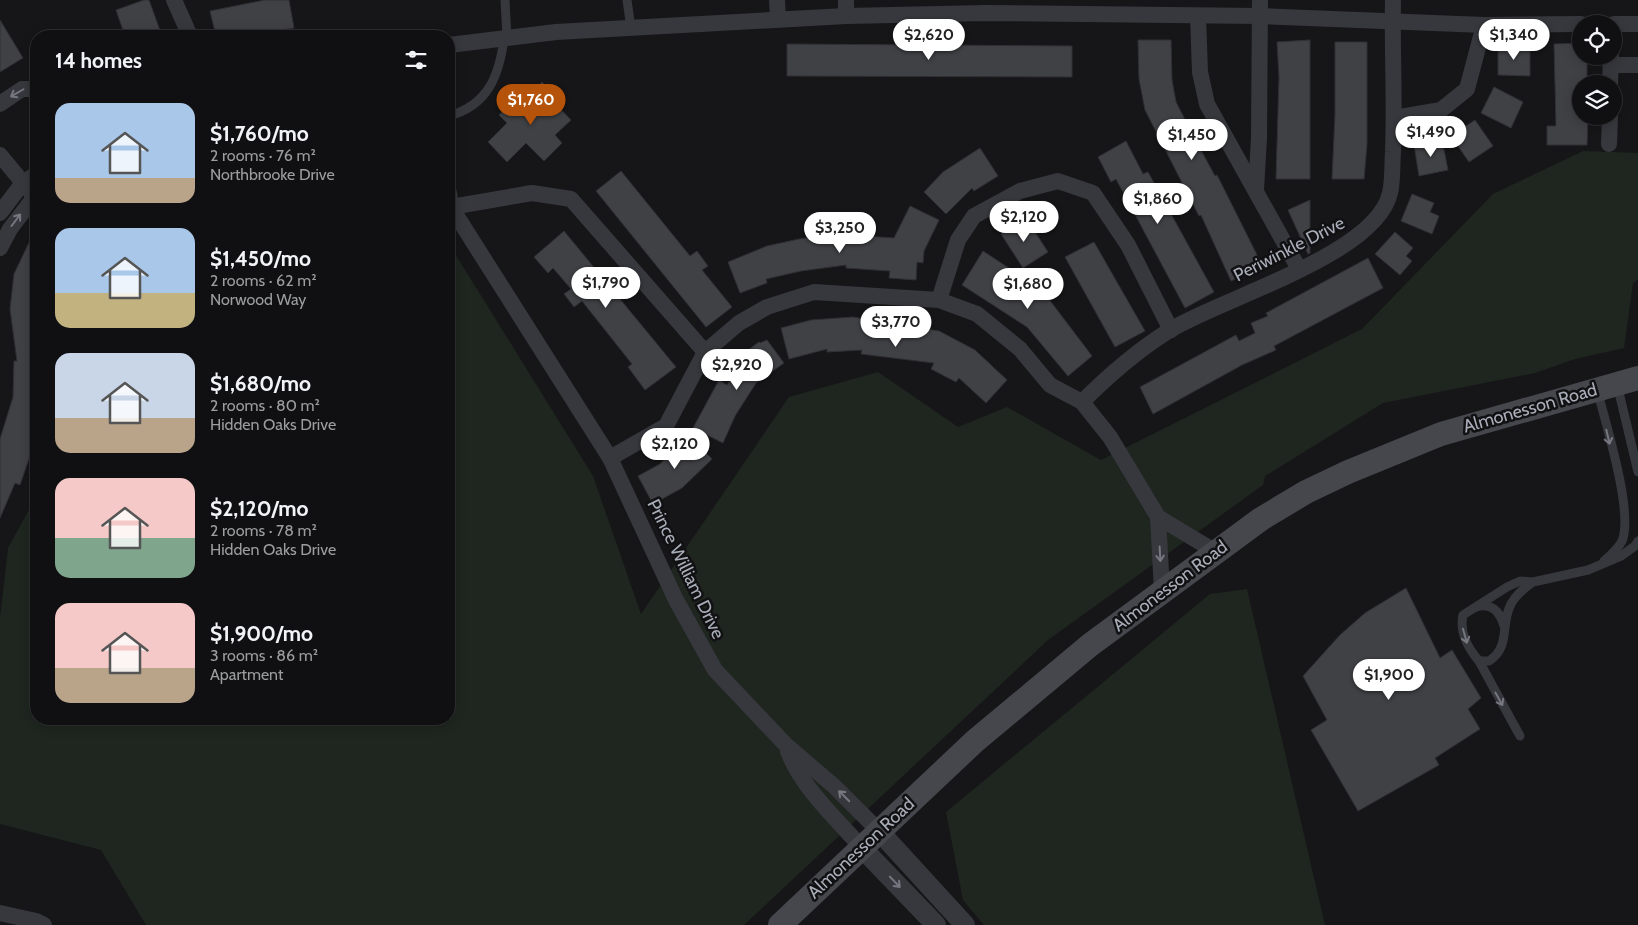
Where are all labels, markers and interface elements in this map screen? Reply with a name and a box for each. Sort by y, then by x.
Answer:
map controls [1572,15,1622,125]
button: locate [1572,15,1622,65]
pin: $2,620 [888,18,970,61]
pin: $1,340 [1473,18,1555,61]
text: $2,620 [904,25,954,44]
text: $1,340 [1490,25,1538,44]
icon: filters [402,46,430,74]
text: 14 homes [55,48,142,73]
button: layers [1572,75,1622,125]
pin: $1,760 [490,84,572,126]
one-way arrow [10,88,25,98]
text: $1,760 [508,90,555,109]
pin: $1,490 [1390,116,1472,158]
pin: $1,450 [1151,119,1233,161]
text: $1,760/mo [210,121,309,146]
text: $1,490 [1406,122,1456,141]
icon: home [95,123,155,183]
text: $1,450 [1168,125,1216,144]
text: 2 rooms · 76 m² [210,146,316,165]
text: Northbrooke Drive [210,165,335,184]
pin: $1,860 [1117,182,1199,225]
text: $1,860 [1134,189,1182,208]
pin: $2,120 [983,200,1065,243]
text: $2,120 [1001,207,1047,226]
pin: $3,250 [799,212,881,254]
street label: Periwinkle Drive [1230,212,1348,286]
one-way arrow [11,214,22,227]
text: $3,250 [815,218,865,237]
text: $1,450/mo [210,246,311,271]
icon: home [95,248,155,308]
pin: $1,790 [565,266,647,309]
pin: $1,680 [987,268,1069,310]
text: 2 rooms · 62 m² [210,271,317,290]
text: $1,790 [582,273,630,292]
text: $1,680 [1004,274,1052,293]
text: Norwood Way [210,290,306,309]
pin: $3,770 [855,306,937,348]
text: $3,770 [871,312,921,331]
pin: $2,920 [696,348,778,391]
text: $2,920 [712,355,762,374]
text: $1,680/mo [210,371,311,396]
icon: home [95,373,155,433]
street label: Almonesson Road [1461,378,1599,438]
text: 2 rooms · 80 m² [210,396,320,415]
text: Hidden Oaks Drive [210,415,336,434]
pin: $2,120 [634,428,716,470]
one-way arrow [1604,428,1613,444]
text: $2,120 [652,434,698,453]
street label: Prince William Drive [643,495,729,643]
text: $2,120/mo [210,496,308,521]
icon: home [95,498,155,558]
text: 2 rooms · 78 m² [210,521,317,540]
street label: Almonesson Road [1108,536,1232,636]
text: Hidden Oaks Drive [210,540,336,559]
one-way arrow [1156,546,1165,562]
text: $1,900/mo [210,621,313,646]
icon: home [95,623,155,683]
one-way arrow [1460,628,1470,644]
text: 3 rooms · 86 m² [210,646,318,665]
pin: $1,900 [1348,658,1430,701]
text: Apartment [210,665,283,684]
text: $1,900 [1364,665,1414,684]
one-way arrow [1495,691,1505,706]
one-way arrow [838,790,850,802]
street label: Almonesson Road [803,793,919,903]
one-way arrow [889,876,901,888]

